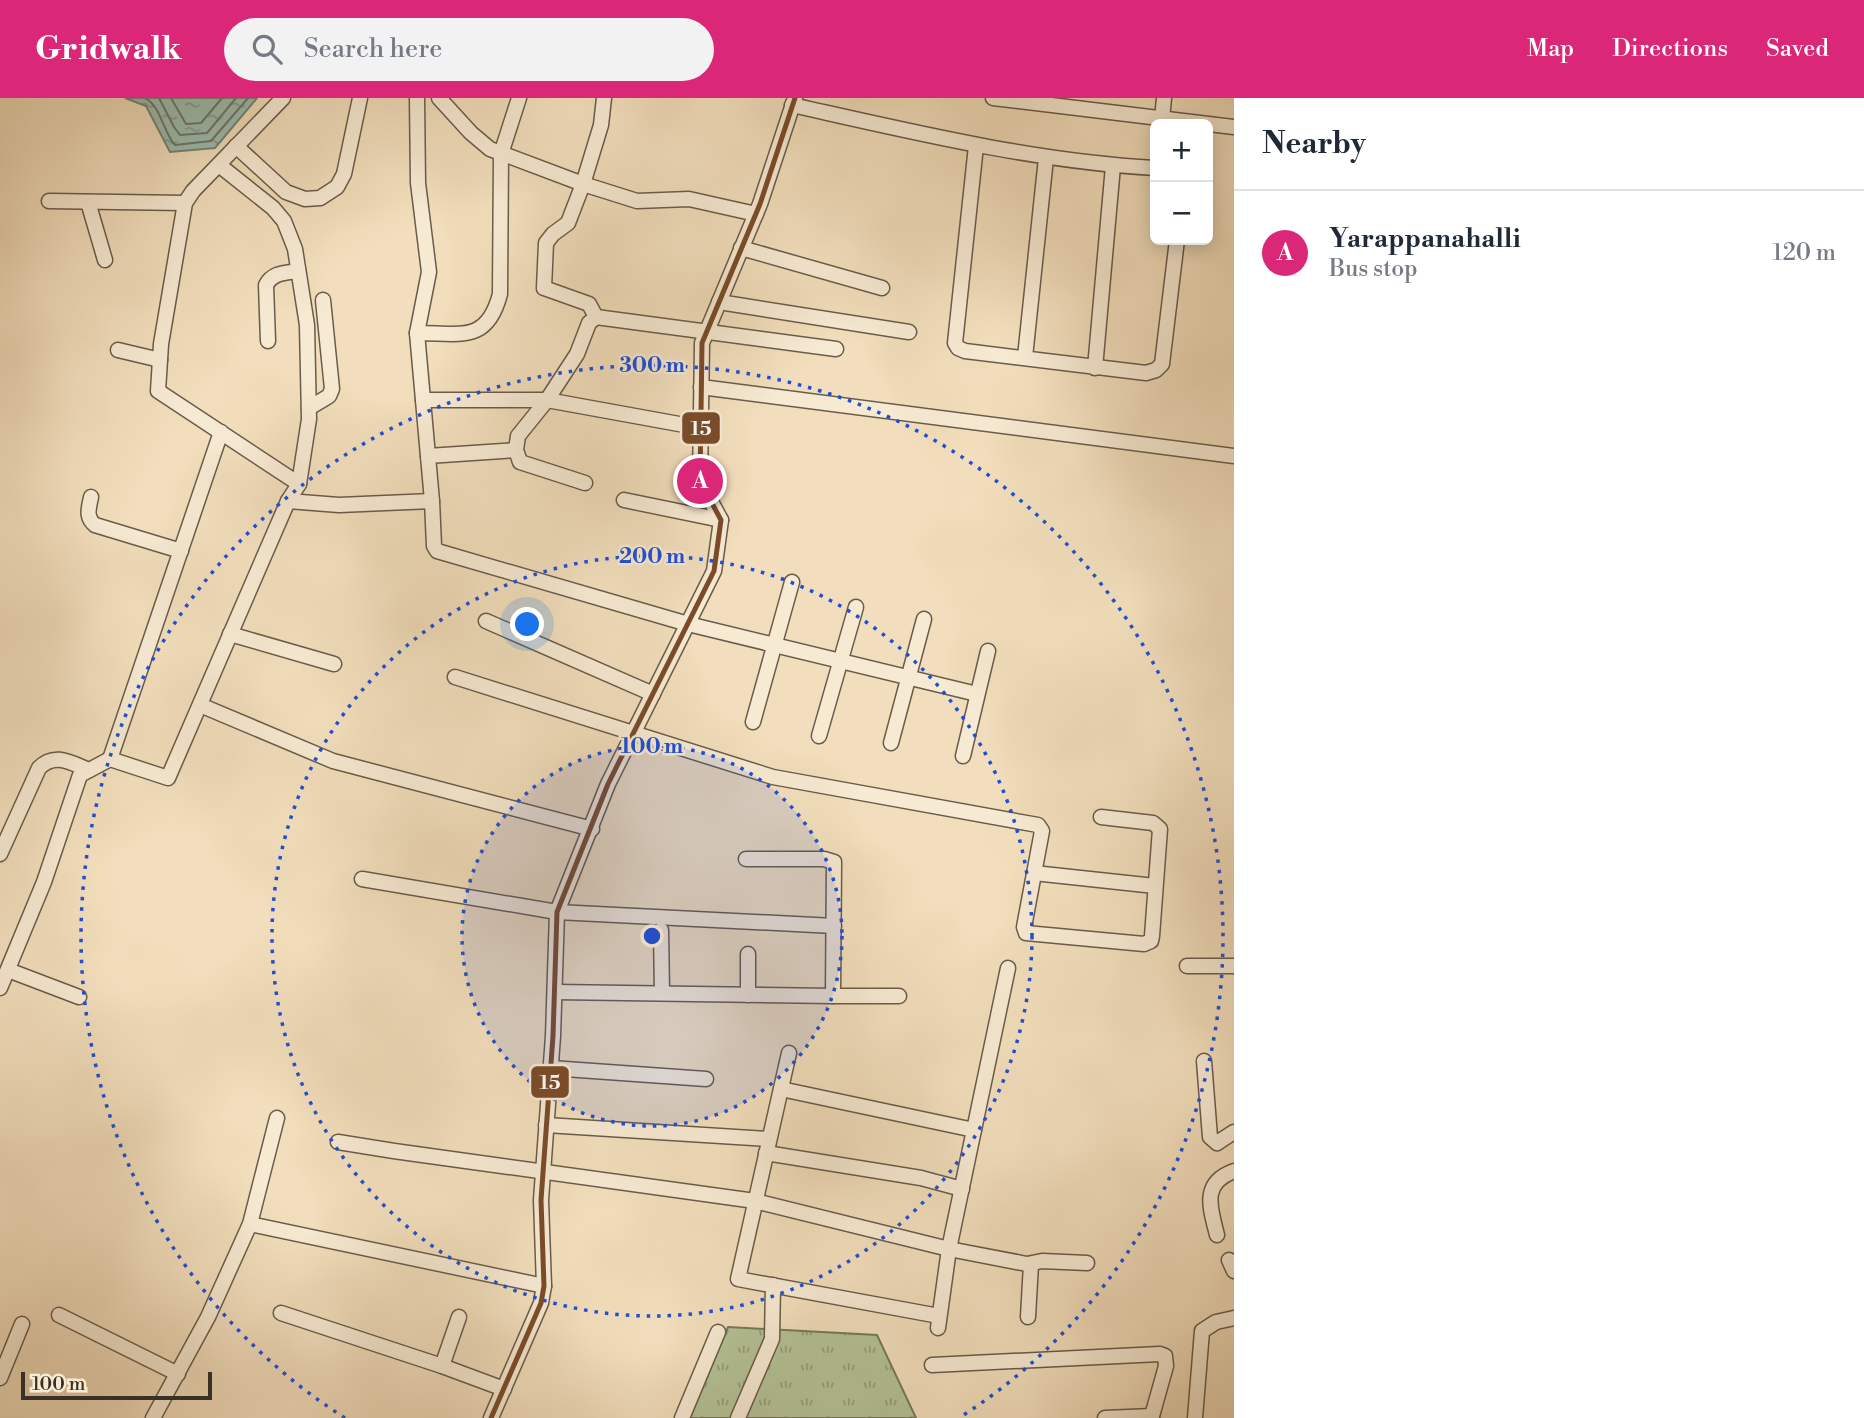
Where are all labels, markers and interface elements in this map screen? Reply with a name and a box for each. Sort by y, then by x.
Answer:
search box [224,18,714,81]
text: Gridwalk [35,29,182,70]
icon: search [248,30,286,68]
text: Search here [304,33,442,65]
text: Map [1527,34,1574,64]
text: Directions [1612,34,1728,64]
text: Saved [1766,34,1829,64]
map controls [1150,119,1213,245]
button: + [1150,119,1213,182]
text: Nearby [1262,125,1366,163]
button: − [1150,182,1213,245]
text: Yarappanahalli [1329,223,1521,255]
text: A [1277,239,1293,267]
text: 120 m [1772,239,1836,267]
text: Bus stop [1329,255,1417,283]
text: 300 m [619,353,685,379]
line badge: 15 [681,411,721,445]
text: 15 [691,417,712,441]
pin: A [677,455,723,507]
text: 200 m [619,544,685,570]
your location [510,607,544,641]
text: 100 m [621,734,683,760]
centre of rings [640,924,664,948]
line badge: 15 [530,1065,570,1099]
text: 15 [540,1071,561,1095]
scale bar [21,1369,212,1401]
text: 100 m [32,1372,85,1396]

